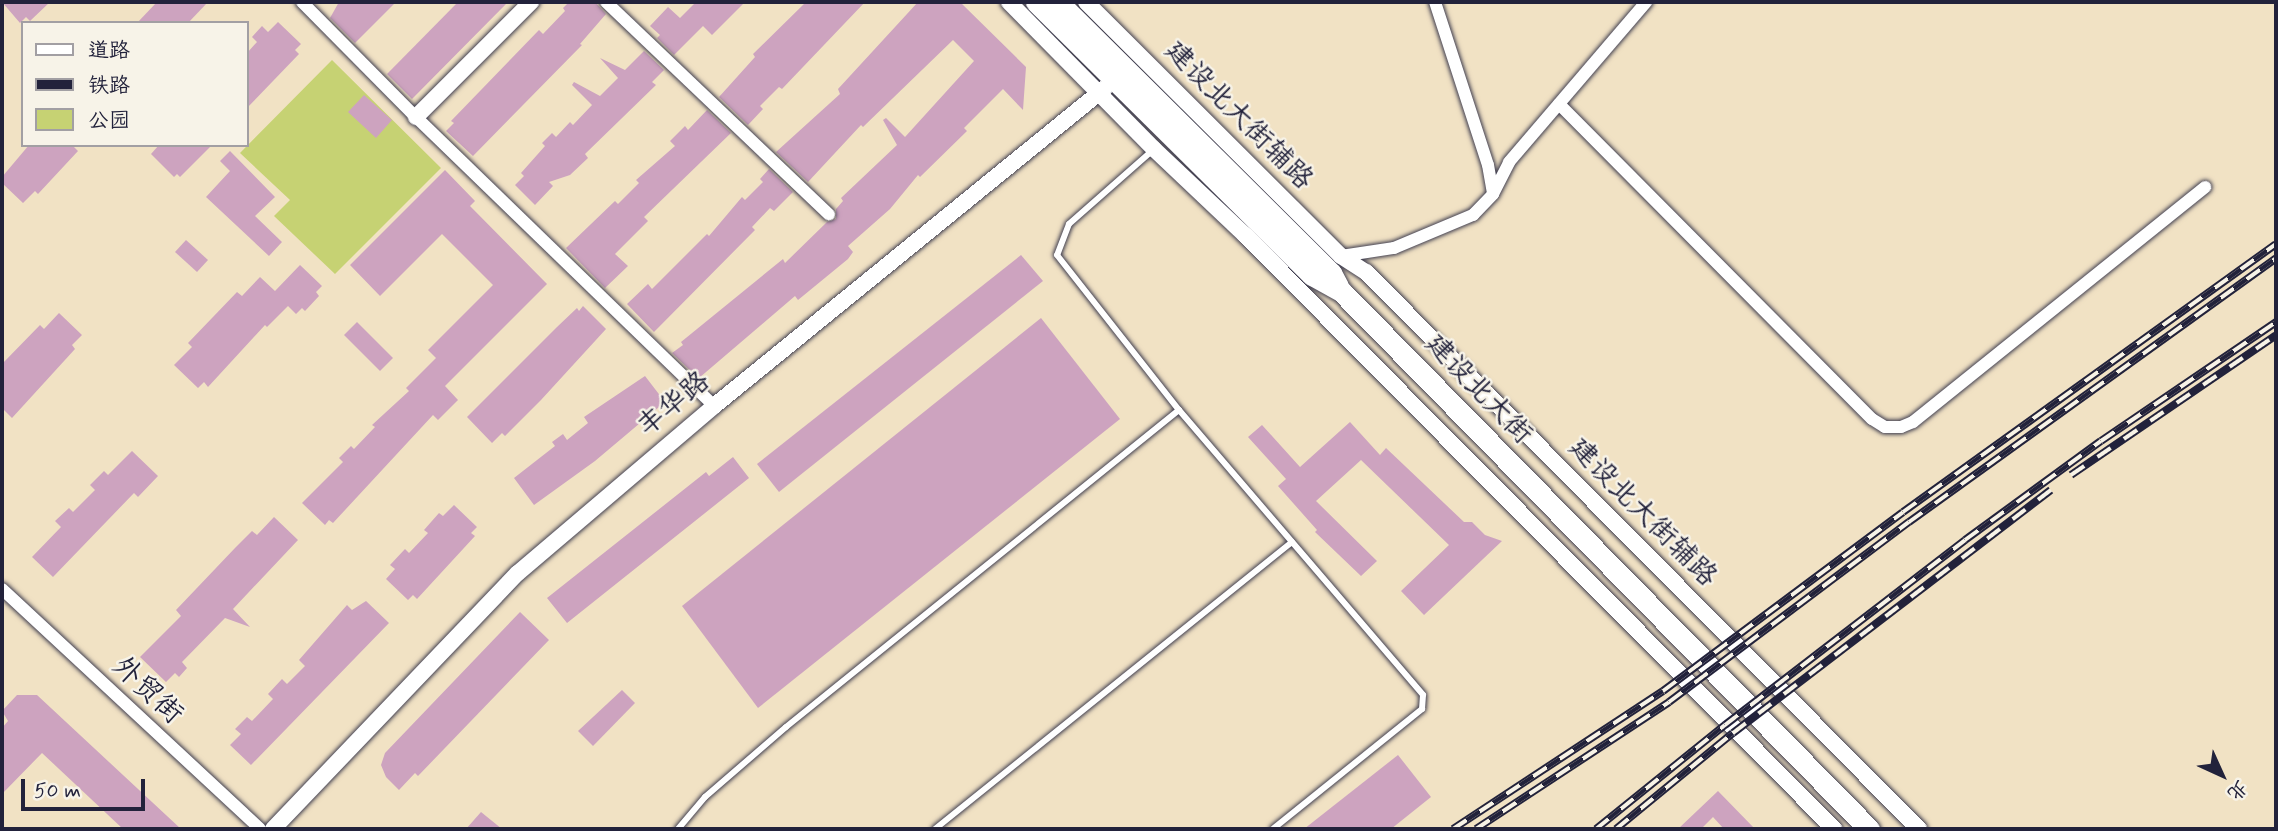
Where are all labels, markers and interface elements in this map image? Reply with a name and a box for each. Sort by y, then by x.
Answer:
legend [21,21,248,147]
street label: 建设北大街辅路 [1157,35,1319,197]
text: 道路 [88,37,130,65]
text: 铁路 [88,72,130,100]
text: 公园 [88,107,130,135]
street label: 建设北大街 [1417,328,1539,452]
street label: 丰华路 [631,365,717,445]
street label: 建设北大街辅路 [1561,432,1723,594]
street label: 外贸街 [105,650,189,732]
north arrow [2187,740,2257,810]
scale bar [24,764,149,808]
text: 北 [2222,775,2253,806]
text: 50 m [34,777,81,805]

